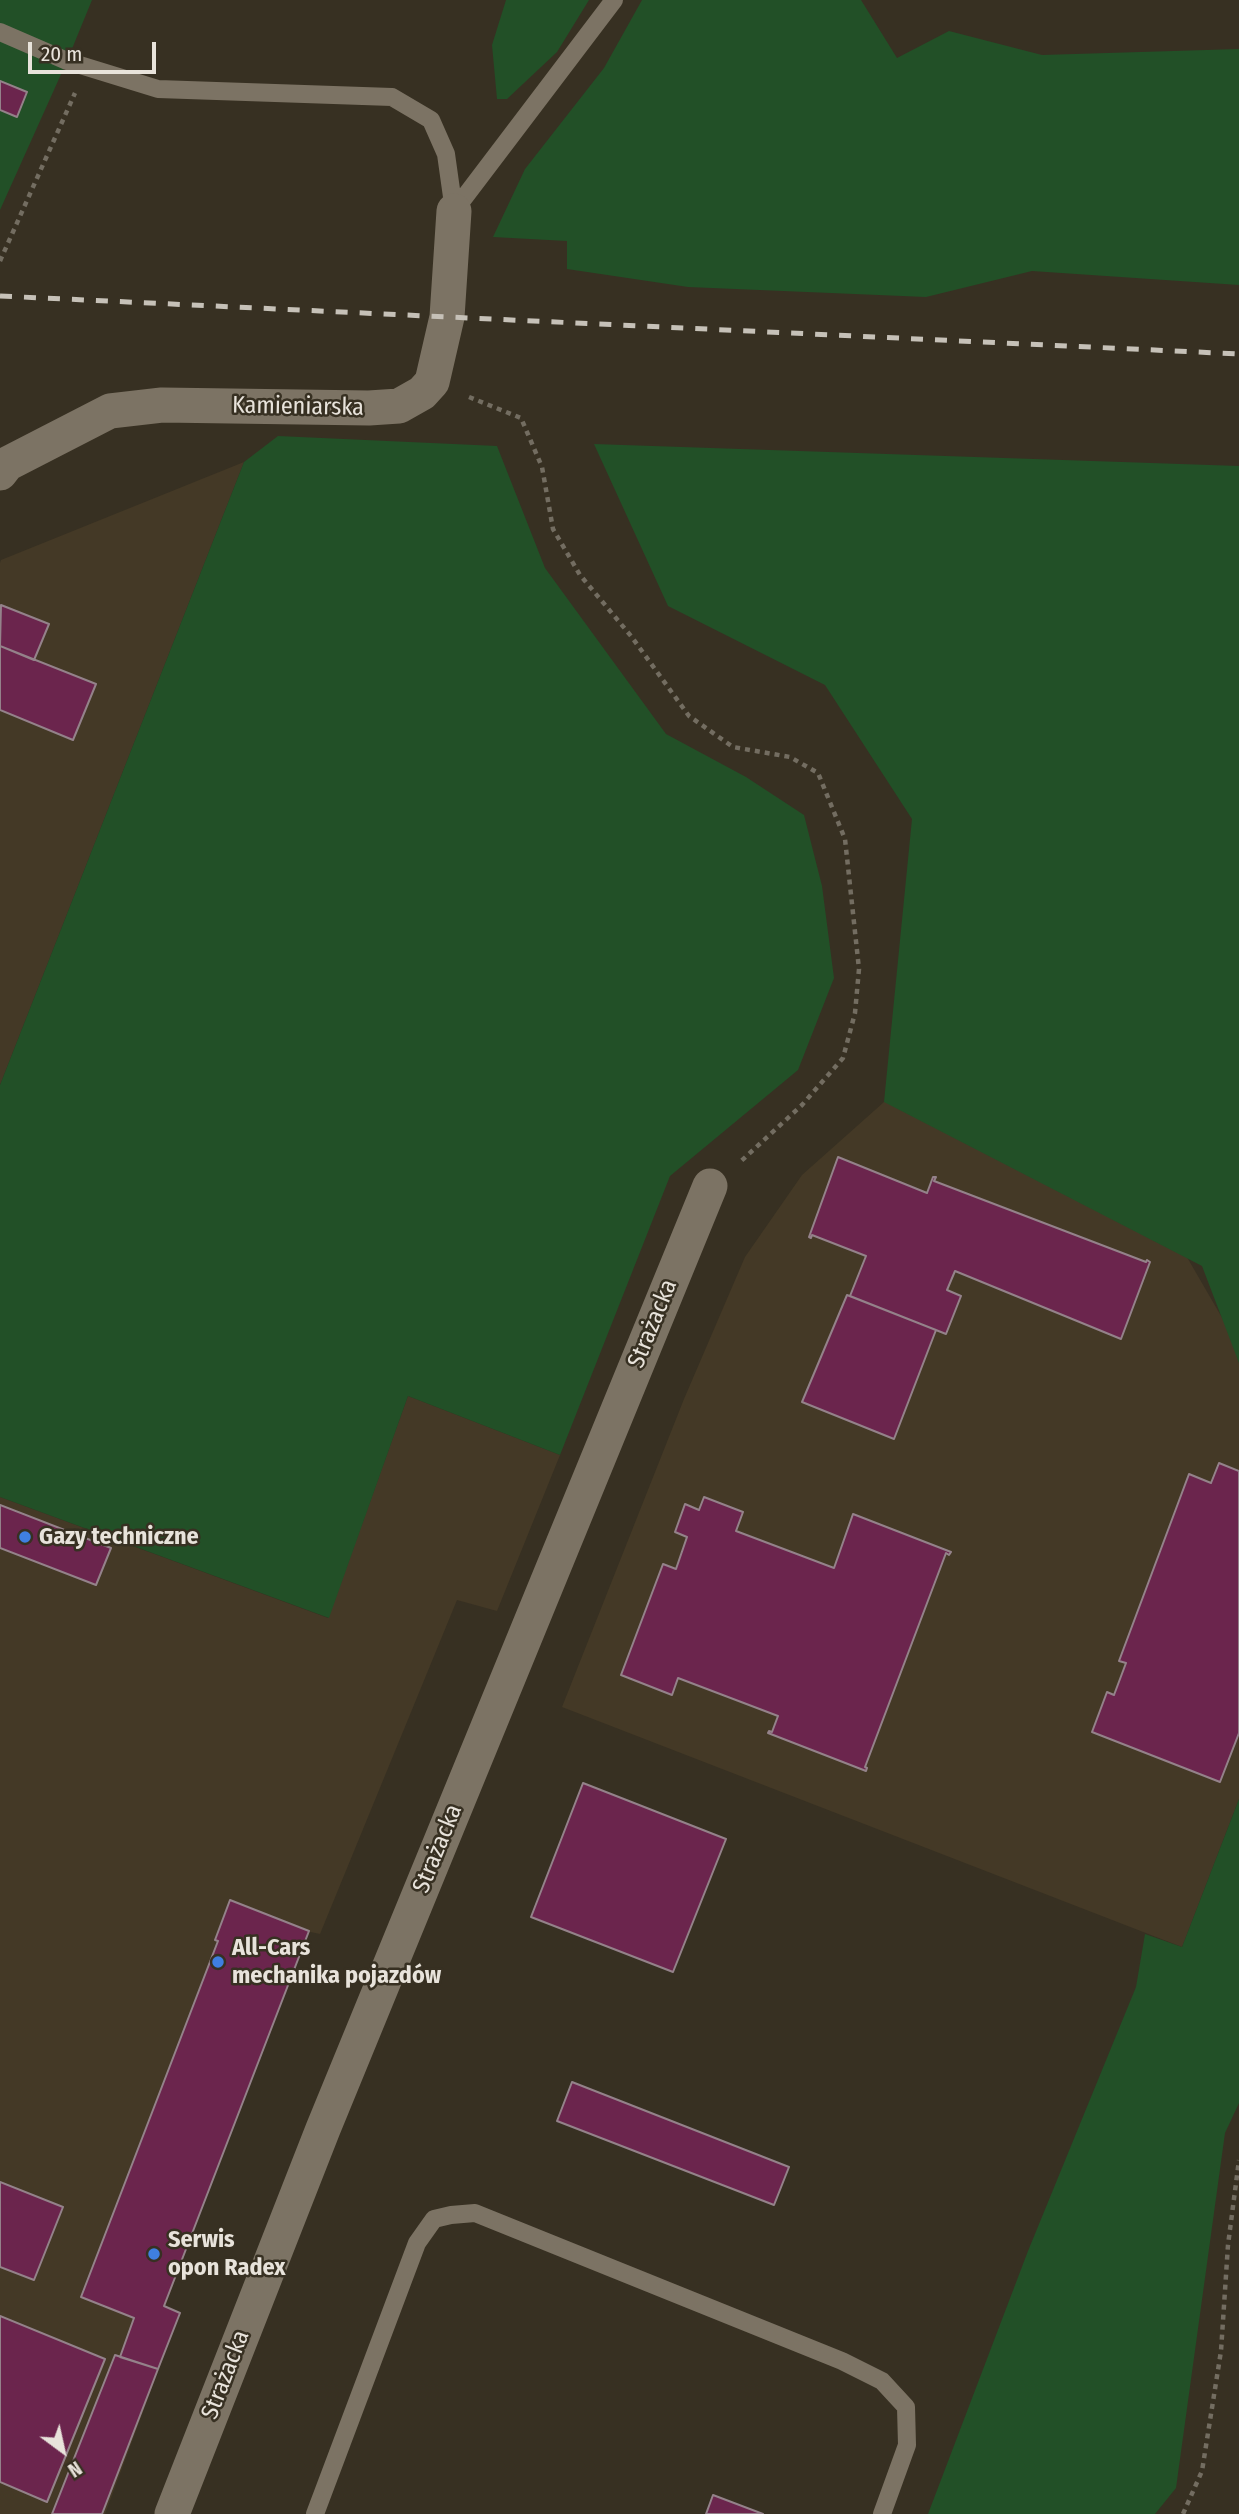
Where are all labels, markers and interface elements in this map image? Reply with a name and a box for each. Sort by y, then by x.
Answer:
scale bar [32,28,159,72]
text: 20 m [41,41,82,67]
street label: Kamieniarska [232,391,364,423]
street label: Strażacka [622,1276,684,1372]
place label: Gazy techniczne [39,1523,199,1551]
marker: Gazy techniczne [17,1529,33,1545]
street label: Strażacka [407,1801,469,1897]
place label: All-Cars mechanika pojazdów [232,1934,441,1990]
marker: All-Cars mechanika pojazdów [210,1954,226,1970]
place label: Serwis opon Radex [168,2226,286,2282]
marker: Serwis opon Radex [146,2246,162,2262]
street label: Strażacka [196,2326,256,2424]
north arrow [28,2416,98,2486]
text: N [64,2456,86,2482]

